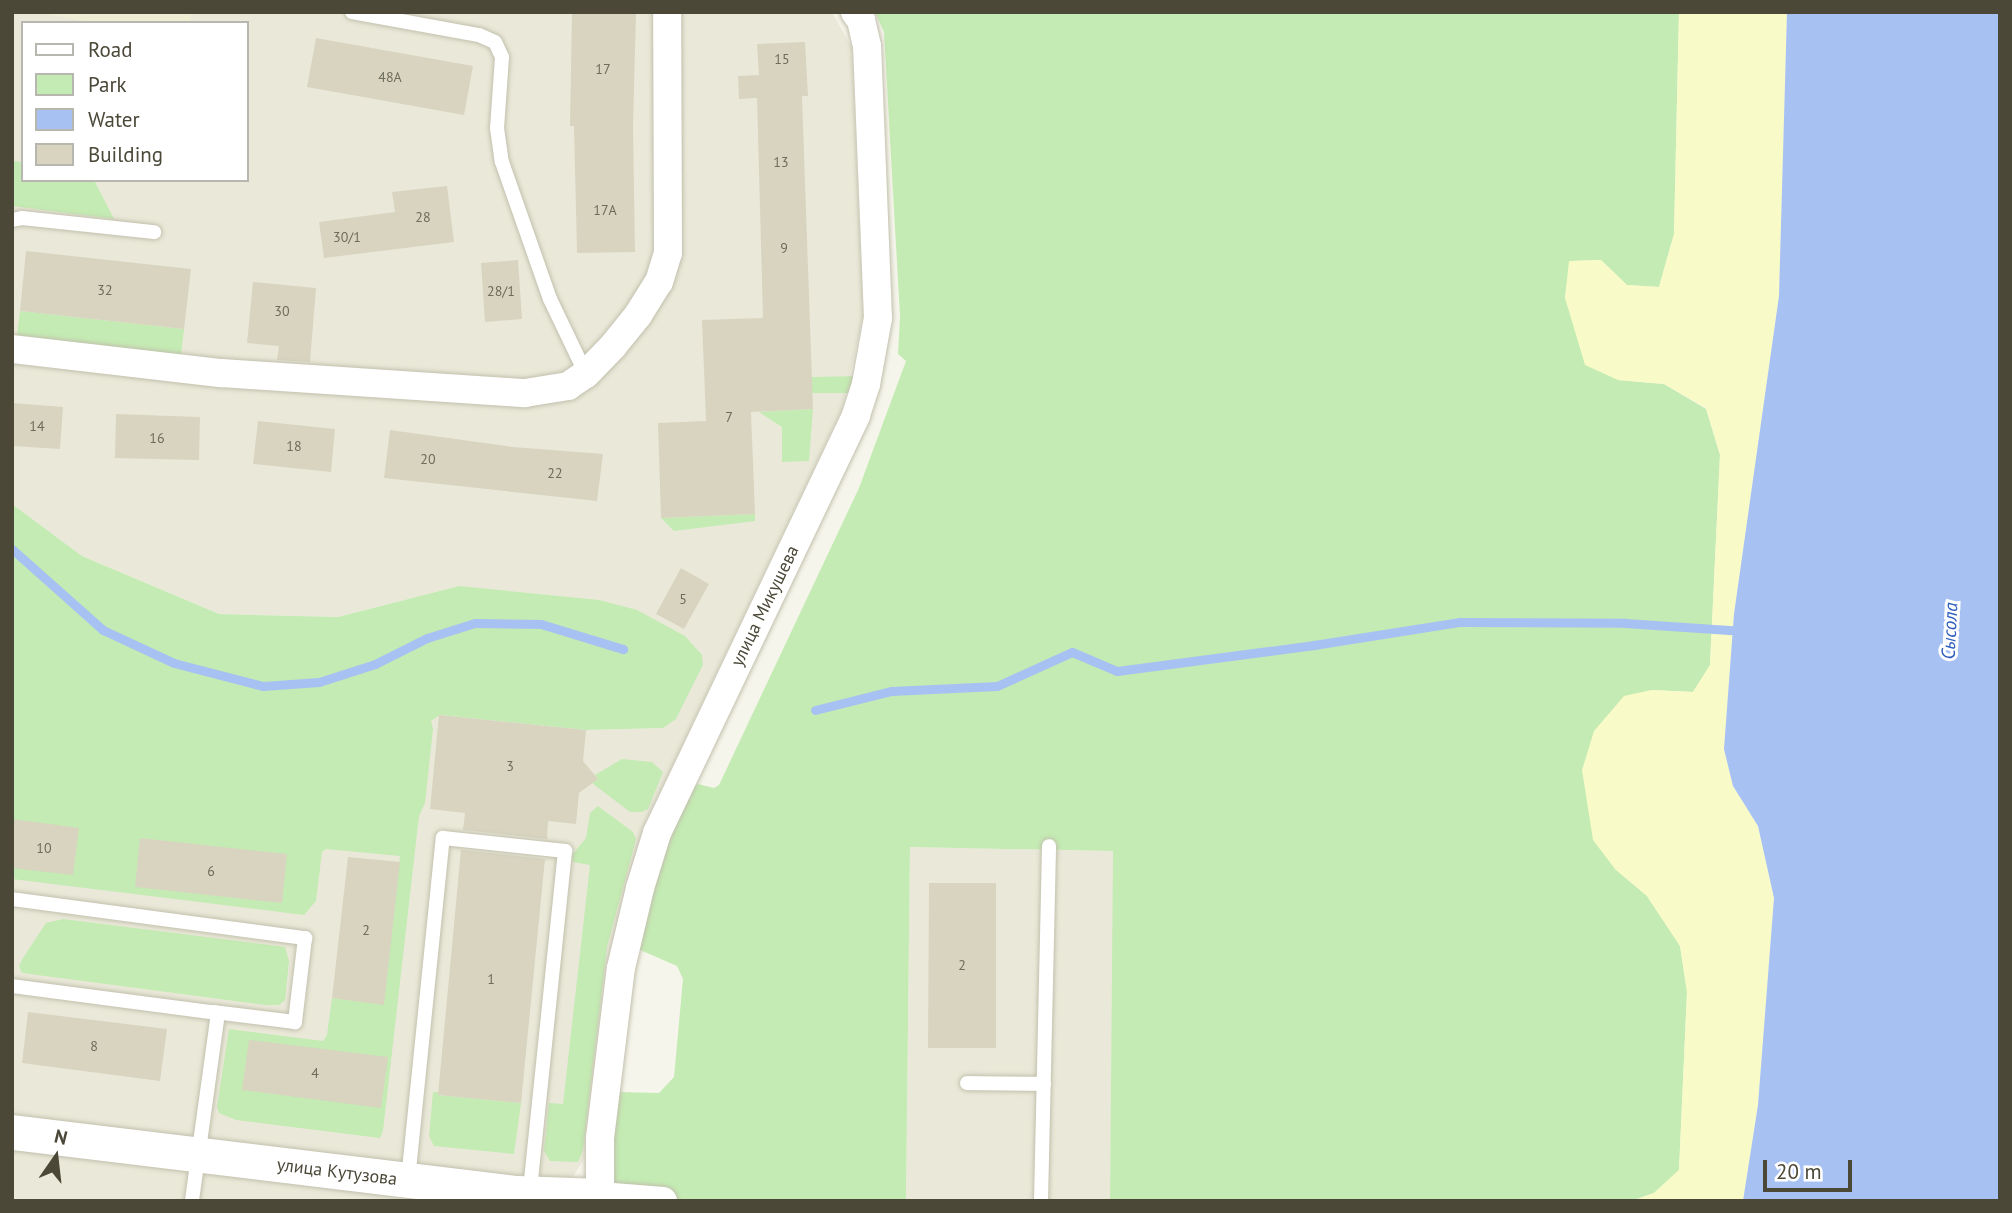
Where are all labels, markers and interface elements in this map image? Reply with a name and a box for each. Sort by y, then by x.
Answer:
legend [21,21,248,182]
text: Road [88,36,132,63]
house number: 15 [774,51,790,67]
house number: 17 [595,61,611,77]
house number: 48А [378,69,402,85]
text: Park [88,71,127,98]
text: Water [88,106,140,133]
text: Building [88,141,163,168]
house number: 13 [773,154,789,170]
house number: 17А [593,202,617,218]
house number: 28 [415,209,431,225]
house number: 30/1 [333,229,361,245]
house number: 9 [780,240,788,256]
house number: 32 [97,282,113,298]
house number: 28/1 [487,283,515,299]
house number: 30 [274,303,290,319]
house number: 7 [725,409,733,425]
house number: 14 [29,418,45,434]
house number: 16 [149,430,165,446]
house number: 18 [286,438,302,454]
house number: 20 [420,451,436,467]
house number: 22 [547,465,563,481]
street label: улица Микушева [726,542,804,670]
house number: 5 [679,591,687,607]
water label: Сысола [1937,602,1963,660]
house number: 3 [506,758,514,774]
house number: 10 [36,840,52,856]
house number: 6 [207,863,215,879]
house number: 2 [362,922,370,938]
house number: 2 [958,957,966,973]
house number: 1 [487,971,495,987]
house number: 8 [90,1038,98,1054]
house number: 4 [311,1065,319,1081]
north arrow [21,1122,91,1192]
text: N [52,1123,70,1150]
scale bar [1767,1146,1856,1190]
street label: улица Кутузова [276,1154,398,1190]
text: 20 m [1776,1158,1822,1185]

